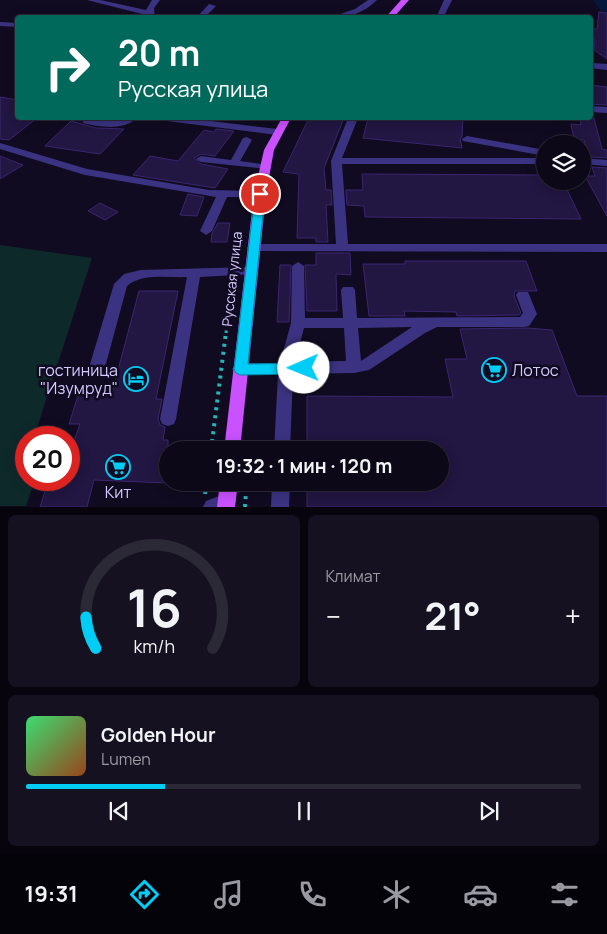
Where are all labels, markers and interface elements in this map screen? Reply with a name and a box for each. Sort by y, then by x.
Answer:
text: 20 m [118,29,200,77]
icon: right [35,35,100,100]
text: Русская улица [118,74,268,104]
map controls [536,135,591,190]
button: layers [536,135,591,190]
pin [239,173,281,215]
icon: arrive [246,180,274,208]
street label: Русская улица [217,230,246,328]
position arrow [277,341,329,393]
supermarket icon: Лотос [481,357,507,383]
place label: гостиница "Изумруд" [38,359,118,399]
place label: Лотос [512,359,559,381]
hotel icon: гостиница "Изумруд" [123,366,149,392]
speed limit sign: 20 [15,426,80,491]
text: 19:32 · 1 мин · 120 m [216,453,392,479]
supermarket icon: Кит [105,454,131,480]
place label: Кит [105,481,131,503]
text: Климат [326,565,381,587]
text: 16 [126,572,181,643]
text: 21° [425,589,481,641]
text: − [326,597,341,635]
text: + [565,597,581,635]
text: km/h [133,634,175,658]
text: Golden Hour [101,722,215,748]
text: Lumen [101,748,151,770]
icon: previous [105,797,133,825]
icon: pause [290,797,318,825]
icon: next [475,797,503,825]
icon: directions [127,877,162,912]
icon: music [211,877,246,912]
icon: phone [295,877,330,912]
icon: climate [379,877,414,912]
icon: car [463,877,498,912]
icon: filters [547,877,582,912]
text: 19:31 [25,879,78,909]

